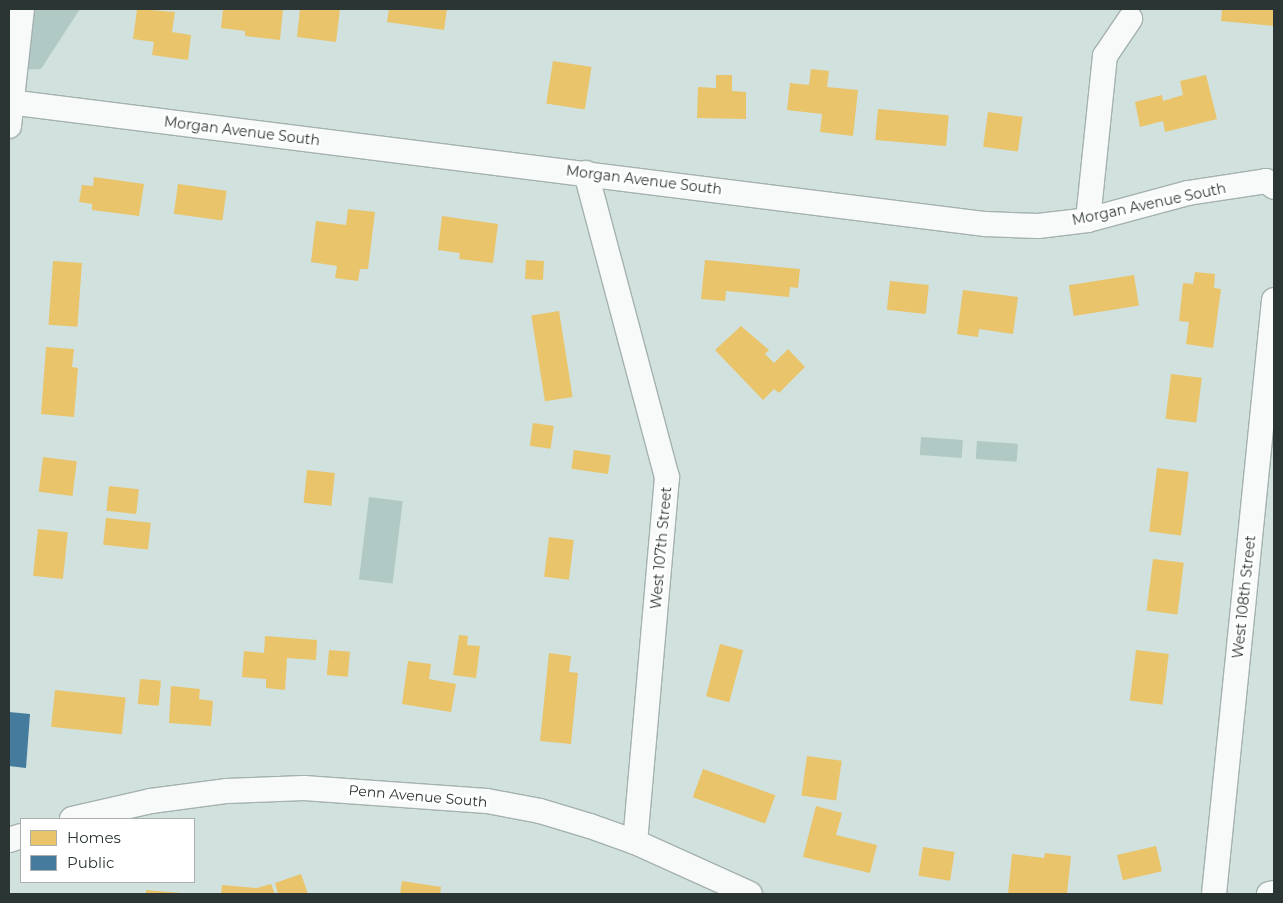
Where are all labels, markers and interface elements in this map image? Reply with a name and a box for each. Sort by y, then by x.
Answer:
street label: Morgan Avenue South [163,113,321,149]
street label: Morgan Avenue South [565,162,723,198]
street label: Morgan Avenue South [1070,179,1228,229]
street label: West 107th Street [647,486,675,610]
street label: West 108th Street [1229,535,1259,659]
street label: Penn Avenue South [348,782,488,810]
legend [20,818,195,883]
text: Homes [67,828,121,847]
text: Public [67,853,115,872]

